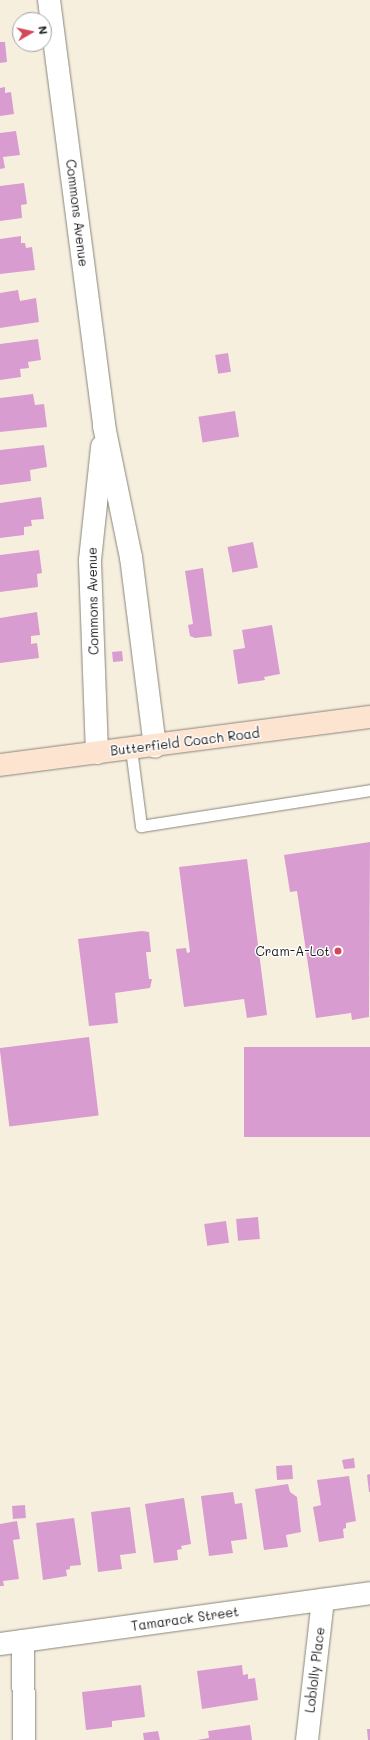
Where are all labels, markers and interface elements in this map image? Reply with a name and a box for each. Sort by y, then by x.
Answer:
north arrow [12,12,52,52]
text: N [35,25,51,35]
street label: Commons Avenue [63,158,91,268]
street label: Commons Avenue [84,547,102,655]
street label: Butterfield Coach Road [109,725,261,759]
place label: Cram-A-Lot [255,943,330,959]
marker: Cram-A-Lot [333,946,343,956]
street label: Tamarack Street [130,1604,240,1634]
street label: Loblolly Place [302,1626,328,1714]

